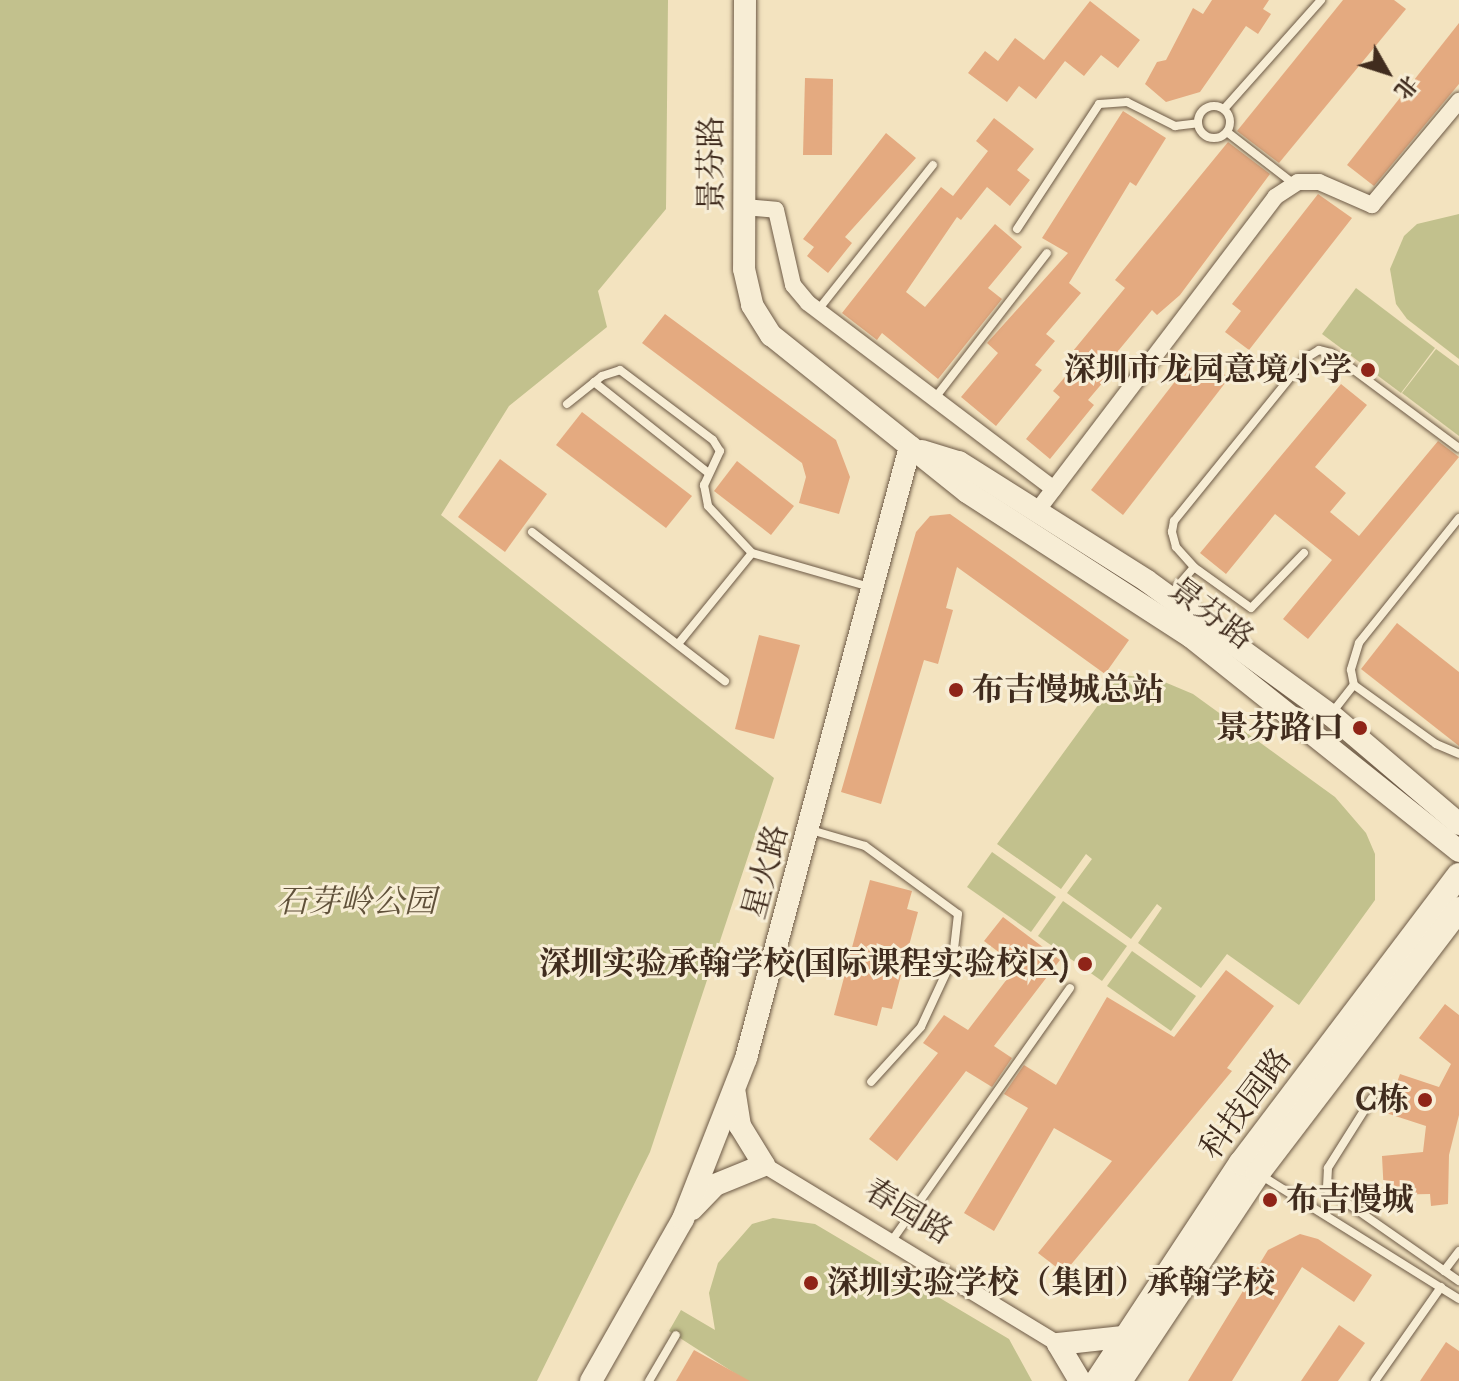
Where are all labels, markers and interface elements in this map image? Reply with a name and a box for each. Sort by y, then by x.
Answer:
north arrow [1347,32,1427,112]
text: 北 [1389,70,1423,104]
street label: 景芬路 [693,116,731,212]
place label: 深圳市龙园意境小学 [1064,351,1352,389]
marker: 深圳市龙园意境小学 [1359,361,1377,379]
street label: 景芬路 [1161,570,1261,658]
place label: 布吉慢城总站 [972,671,1164,709]
marker: 布吉慢城总站 [947,681,965,699]
place label: 景芬路口 [1216,709,1344,747]
marker: 景芬路口 [1351,719,1369,737]
street label: 星火路 [735,821,797,923]
park label: 石芽岭公园 [276,883,436,921]
place label: 深圳实验承翰学校(国际课程实验校区) [539,945,1069,983]
marker: 深圳实验承翰学校(国际课程实验校区) [1076,955,1094,973]
street label: 科技园路 [1192,1041,1300,1167]
place label: C栋 [1355,1081,1409,1119]
marker: C栋 [1416,1091,1434,1109]
street label: 春园路 [857,1171,959,1253]
place label: 布吉慢城 [1286,1181,1414,1219]
marker: 布吉慢城 [1261,1191,1279,1209]
place label: 深圳实验学校（集团）承翰学校 [827,1264,1275,1302]
marker: 深圳实验学校（集团）承翰学校 [802,1274,820,1292]

